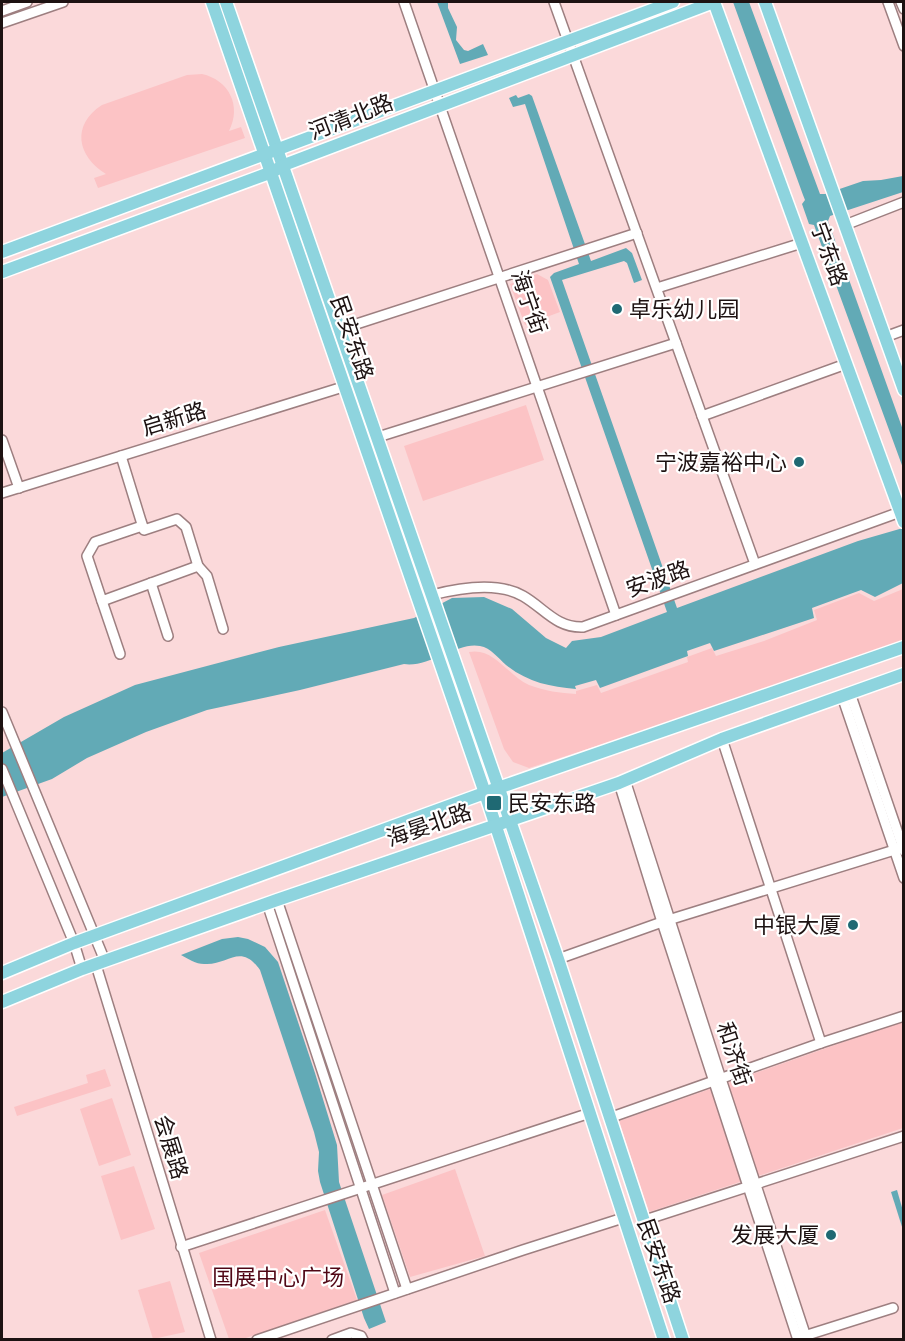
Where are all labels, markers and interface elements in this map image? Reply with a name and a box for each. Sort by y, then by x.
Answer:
street label: 河清北路 [305,89,397,145]
street label: 宁东路 [805,218,853,290]
street label: 海宁街 [505,266,553,338]
street label: 民安东路 [325,292,379,384]
place label: 卓乐幼儿园 [629,296,739,323]
marker: 卓乐幼儿园 [610,302,624,316]
street label: 启新路 [138,396,210,442]
place label: 宁波嘉裕中心 [655,449,787,476]
marker: 宁波嘉裕中心 [792,455,806,469]
street label: 安波路 [622,555,694,603]
place label: 民安东路 [508,790,596,817]
marker: 民安东路 [485,794,503,812]
street label: 海晏北路 [383,798,475,852]
place label: 中银大厦 [753,912,841,939]
marker: 中银大厦 [846,918,860,932]
street label: 和济街 [711,1018,757,1090]
street label: 会展路 [148,1111,194,1183]
street label: 民安东路 [632,1215,686,1307]
place label: 发展大厦 [731,1222,819,1249]
marker: 发展大厦 [824,1228,838,1242]
park label: 国展中心广场 [212,1264,344,1291]

